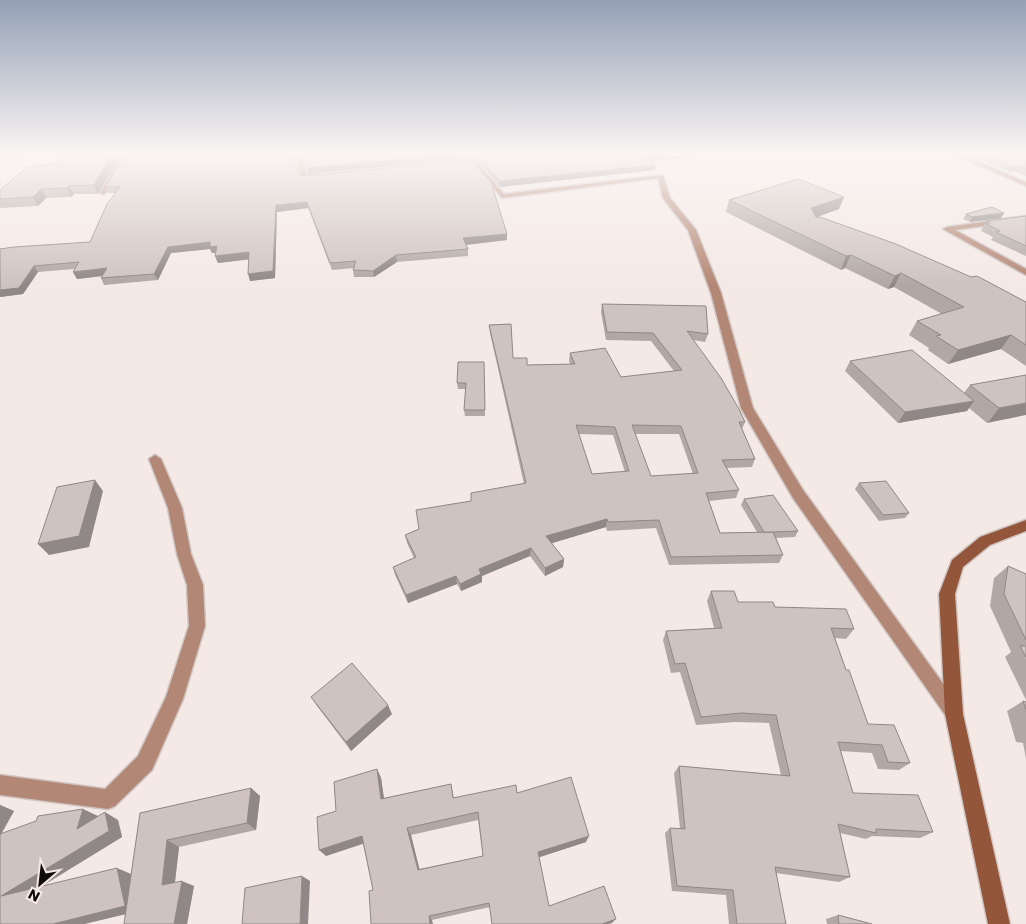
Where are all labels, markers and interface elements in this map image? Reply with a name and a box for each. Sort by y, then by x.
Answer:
north arrow [15,859,65,909]
text: N [25,884,43,907]

